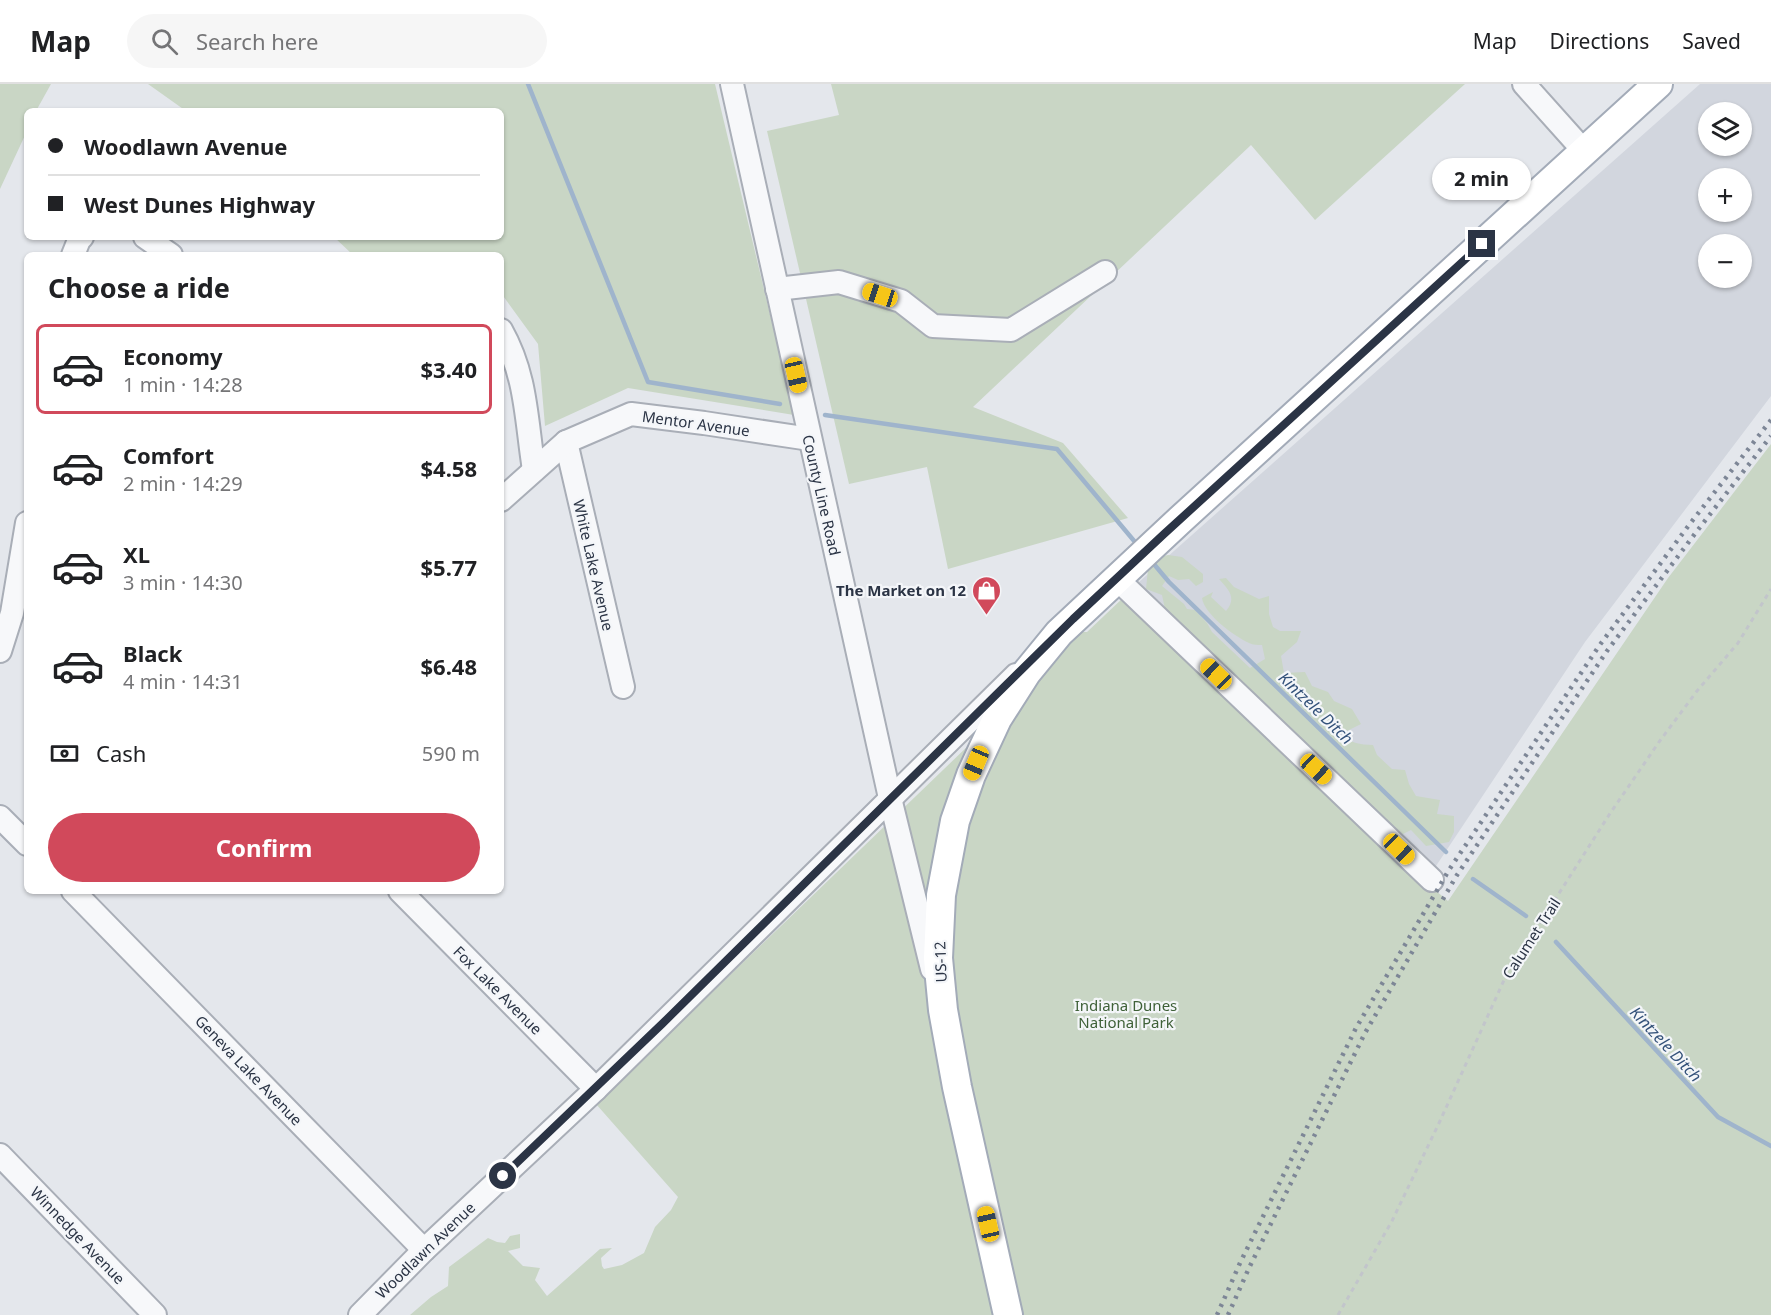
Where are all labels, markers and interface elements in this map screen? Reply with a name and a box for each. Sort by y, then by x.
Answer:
search box [127,14,547,68]
text: Map [30,22,91,60]
icon: search [148,25,181,58]
text: Search here [196,26,318,56]
text: Map [1473,27,1517,55]
text: Directions [1550,27,1649,55]
text: Saved [1682,27,1741,55]
map controls [1698,102,1752,288]
button: layers [1698,102,1752,156]
text: Woodlawn Avenue [84,131,287,161]
callout: 2 min [1432,157,1532,199]
text: 2 min [1454,165,1509,192]
button: + [1698,168,1752,222]
text: West Dunes Highway [84,189,315,219]
route end [1468,230,1495,257]
button: − [1698,234,1752,288]
text: Choose a ride [48,269,230,306]
car [860,281,900,309]
text: Economy [123,341,222,371]
icon: car [51,342,105,396]
text: $3.40 [420,354,477,384]
car [783,355,809,395]
text: 1 min · 14:28 [123,371,243,398]
street label: Mentor Avenue [641,406,751,440]
street label: County Line Road [798,433,846,557]
text: Comfort [123,440,214,470]
icon: car [51,441,105,495]
text: $4.58 [420,453,477,483]
text: 2 min · 14:29 [123,470,243,497]
street label: White Lake Avenue [569,497,619,633]
text: XL [123,539,150,569]
icon: car [51,540,105,594]
text: $5.77 [420,552,477,582]
text: 3 min · 14:30 [123,569,243,596]
shop icon: The Market on 12 [971,574,1003,616]
place label: The Market on 12 [836,580,966,600]
text: Black [123,638,182,668]
icon: car [51,639,105,693]
text: $6.48 [420,651,477,681]
car [1197,655,1235,693]
water label: Kintzele Ditch [1274,667,1358,749]
text: 4 min · 14:31 [123,668,243,695]
icon: cash [48,737,81,770]
text: Cash [96,738,146,768]
text: 590 m [422,740,480,767]
car [961,743,991,783]
car [1297,750,1335,788]
button: Confirm [48,813,480,882]
car [1380,830,1418,868]
street label: Calumet Trail [1497,894,1565,982]
street label: Fox Lake Avenue [449,941,547,1039]
street label: US-12 [929,941,951,983]
park label: Indiana Dunes National Park [1075,995,1177,1032]
water label: Kintzele Ditch [1625,1002,1707,1086]
street label: Geneva Lake Avenue [191,1011,307,1129]
route start [489,1162,516,1189]
street label: Winnedge Avenue [26,1182,130,1288]
street label: Woodlawn Avenue [371,1197,479,1303]
car [975,1204,1001,1244]

